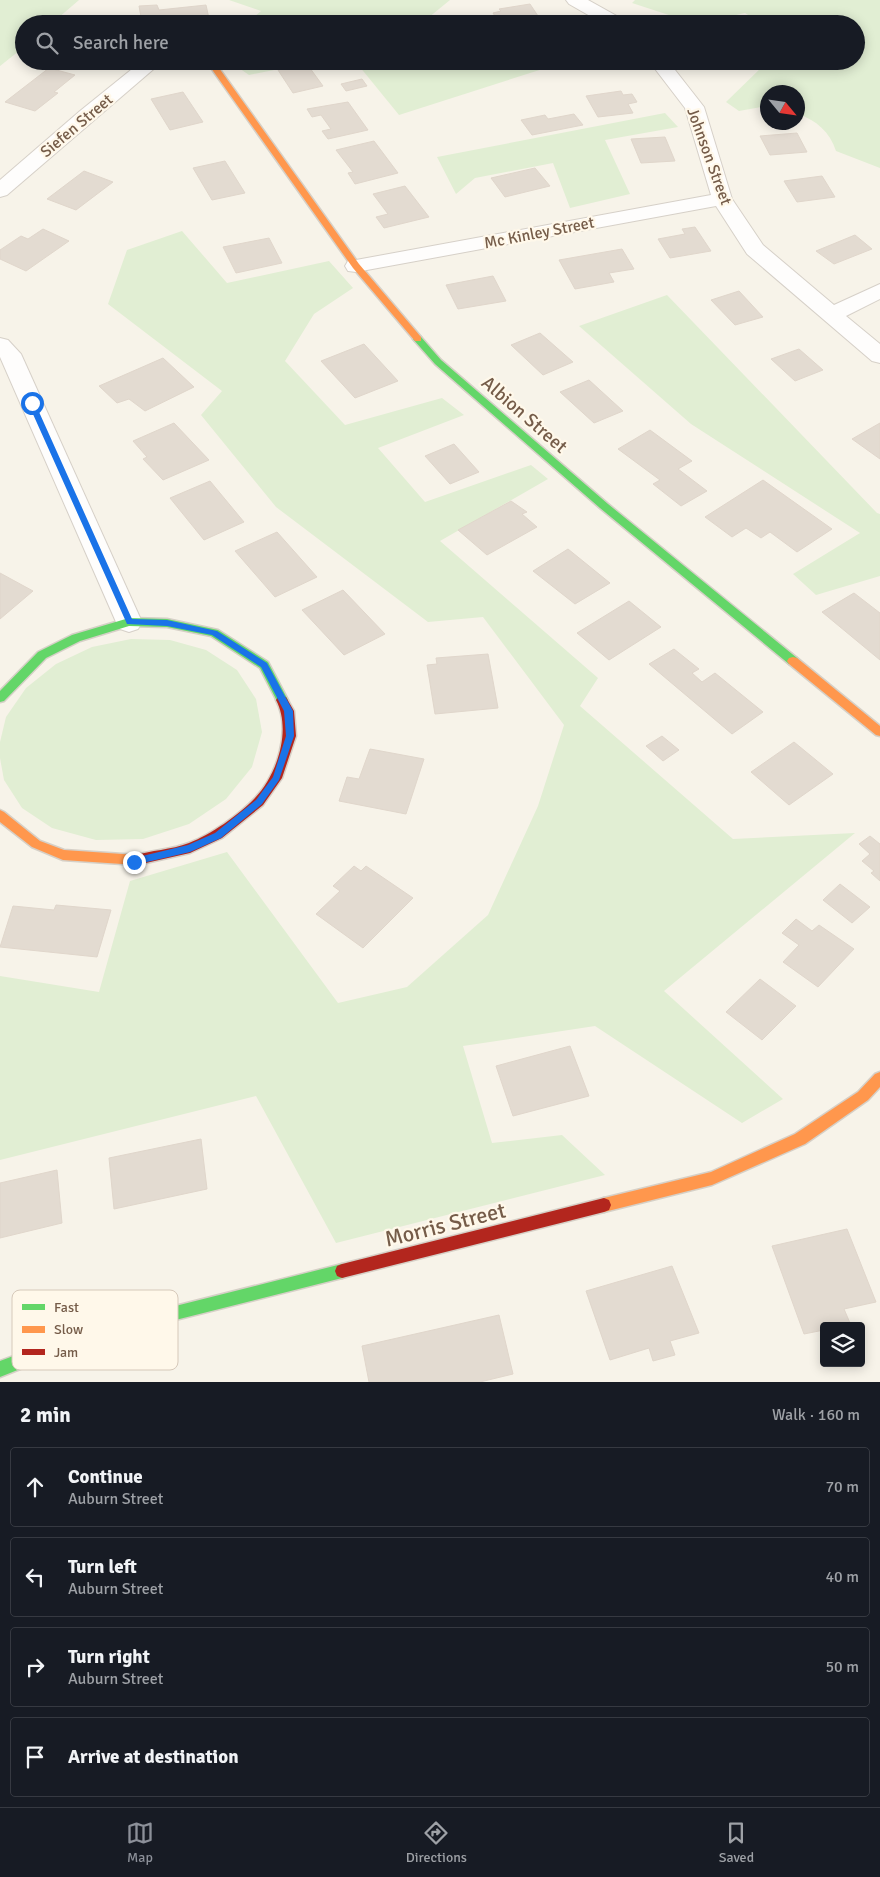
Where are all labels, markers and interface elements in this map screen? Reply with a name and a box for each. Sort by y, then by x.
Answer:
search box [15,15,865,70]
icon: search [33,29,61,57]
text: Search here [73,31,169,55]
north arrow [760,85,805,130]
street label: Siefen Street [36,89,117,162]
street label: Johnson Street [682,105,736,208]
street label: Mc Kinley Street [482,212,596,253]
street label: Albion Street [476,371,573,459]
route start [21,392,44,415]
route end [123,851,146,874]
street label: Morris Street [382,1196,509,1253]
legend [12,1290,178,1370]
text: Fast [54,1299,79,1316]
text: Slow [54,1321,83,1338]
map controls [820,1322,865,1367]
button: layers [820,1322,865,1367]
text: Jam [54,1344,78,1361]
text: 2 min [20,1402,71,1428]
text: Walk · 160 m [772,1405,860,1425]
text: Continue [68,1465,143,1489]
icon: ahead [21,1473,49,1501]
text: 70 m [825,1477,859,1497]
text: Auburn Street [68,1489,163,1509]
text: Turn left [68,1555,137,1579]
icon: left [21,1563,49,1591]
text: 40 m [825,1567,859,1587]
text: Auburn Street [68,1579,163,1599]
text: Turn right [68,1645,150,1669]
icon: right [21,1653,49,1681]
text: 50 m [825,1657,859,1677]
text: Auburn Street [68,1669,163,1689]
icon: arrive [21,1743,49,1771]
text: Arrive at destination [68,1745,239,1769]
tab: Map [126,1819,154,1866]
tab: Directions [406,1819,467,1866]
tab: Saved [719,1819,754,1866]

